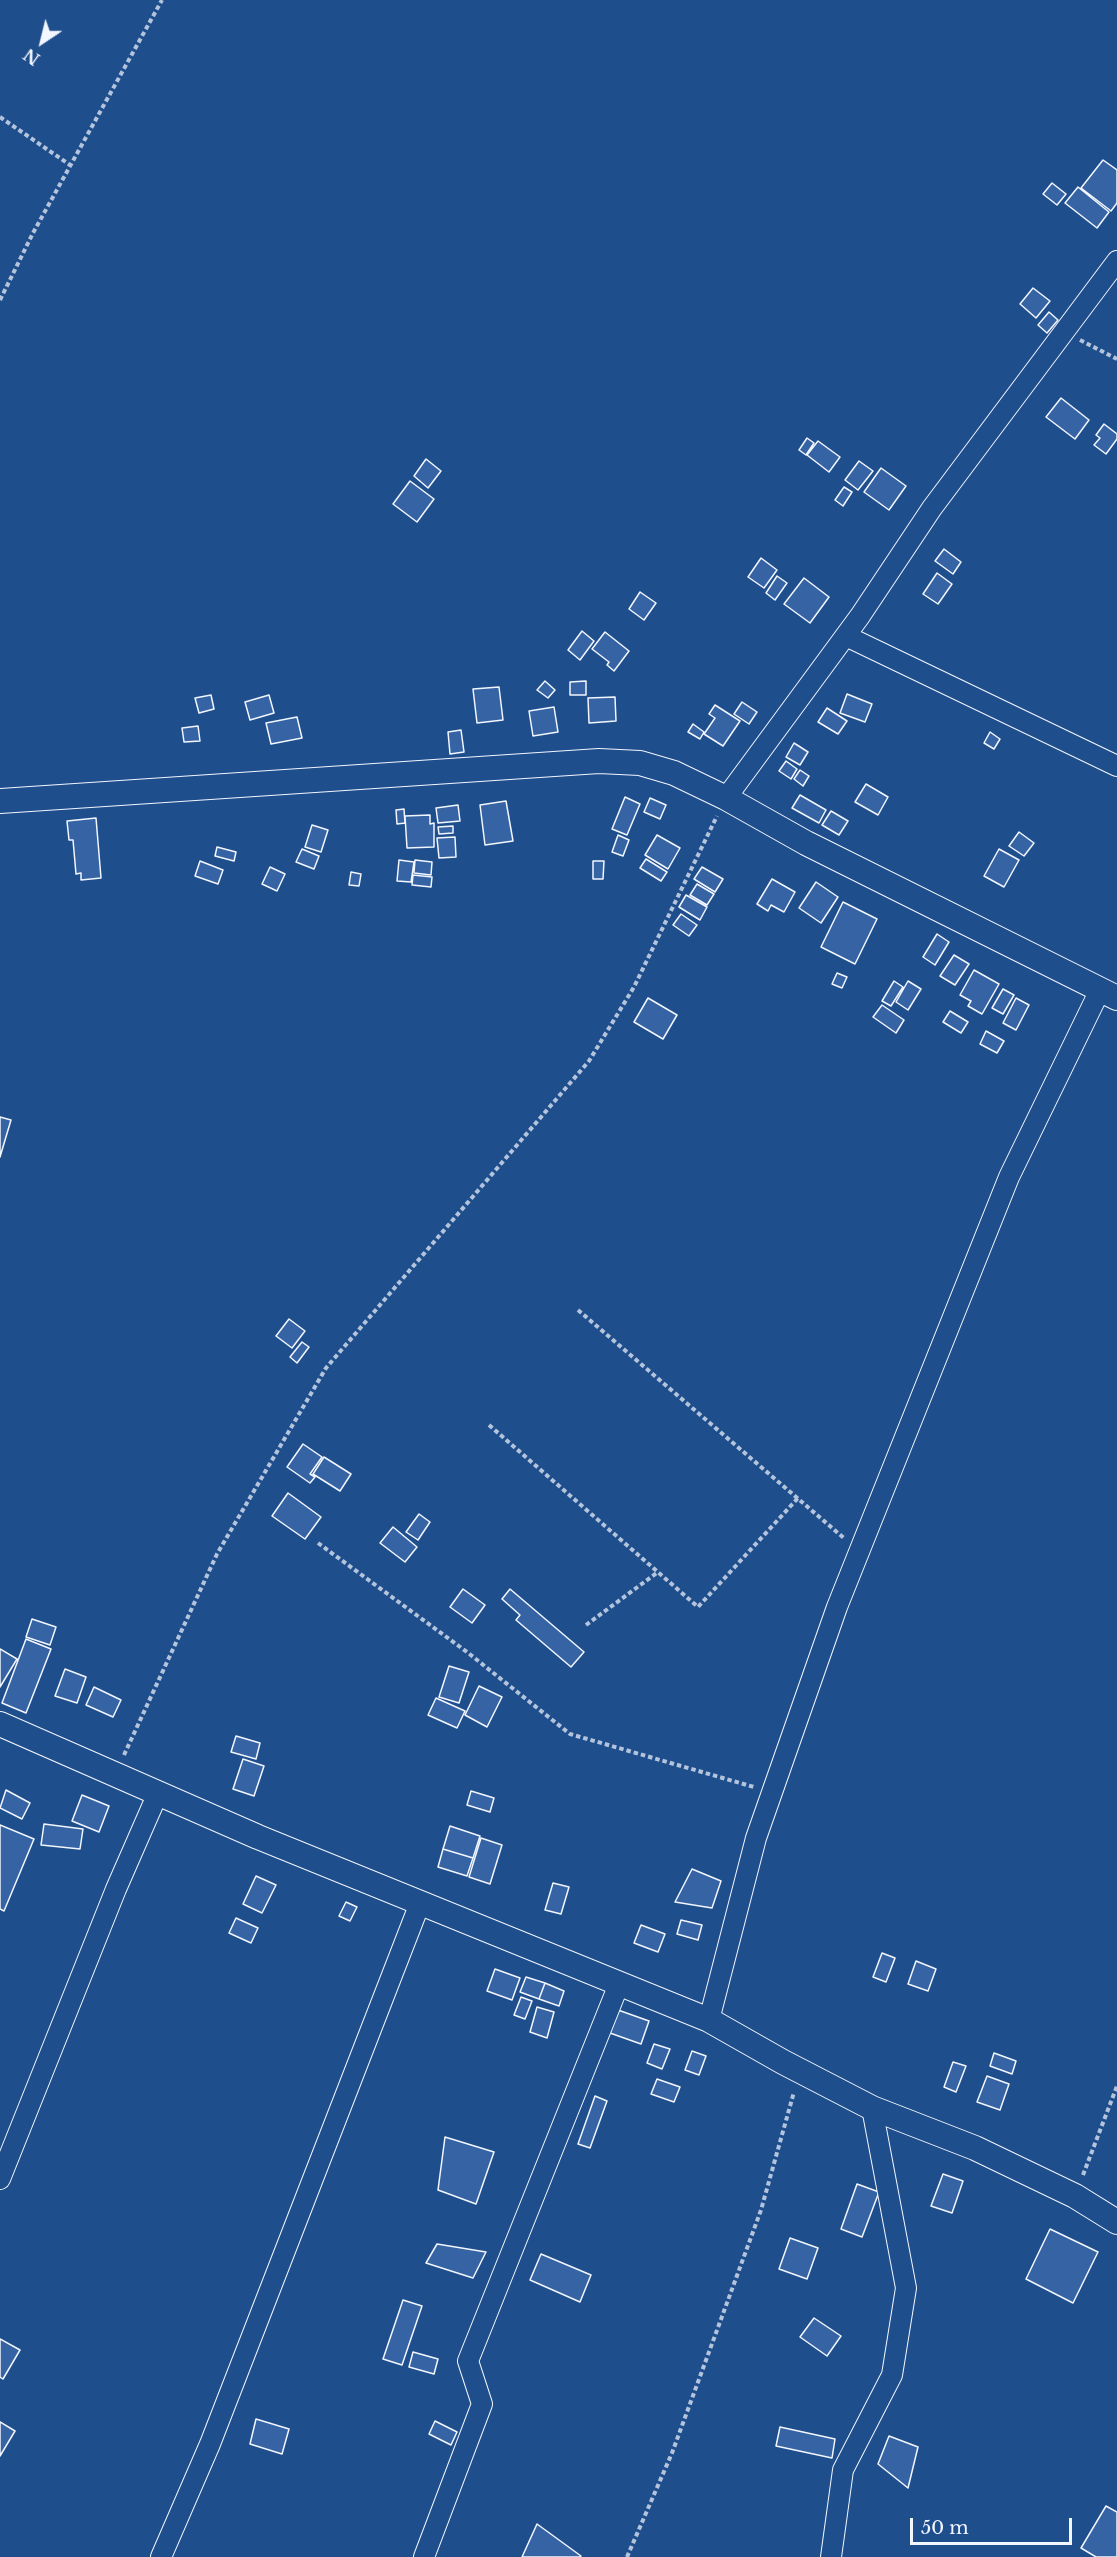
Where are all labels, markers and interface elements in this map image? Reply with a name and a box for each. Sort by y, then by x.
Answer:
north arrow [12,12,72,72]
text: N [20,44,44,69]
scale bar [913,2506,1075,2544]
text: 50 m [921,2517,969,2539]

